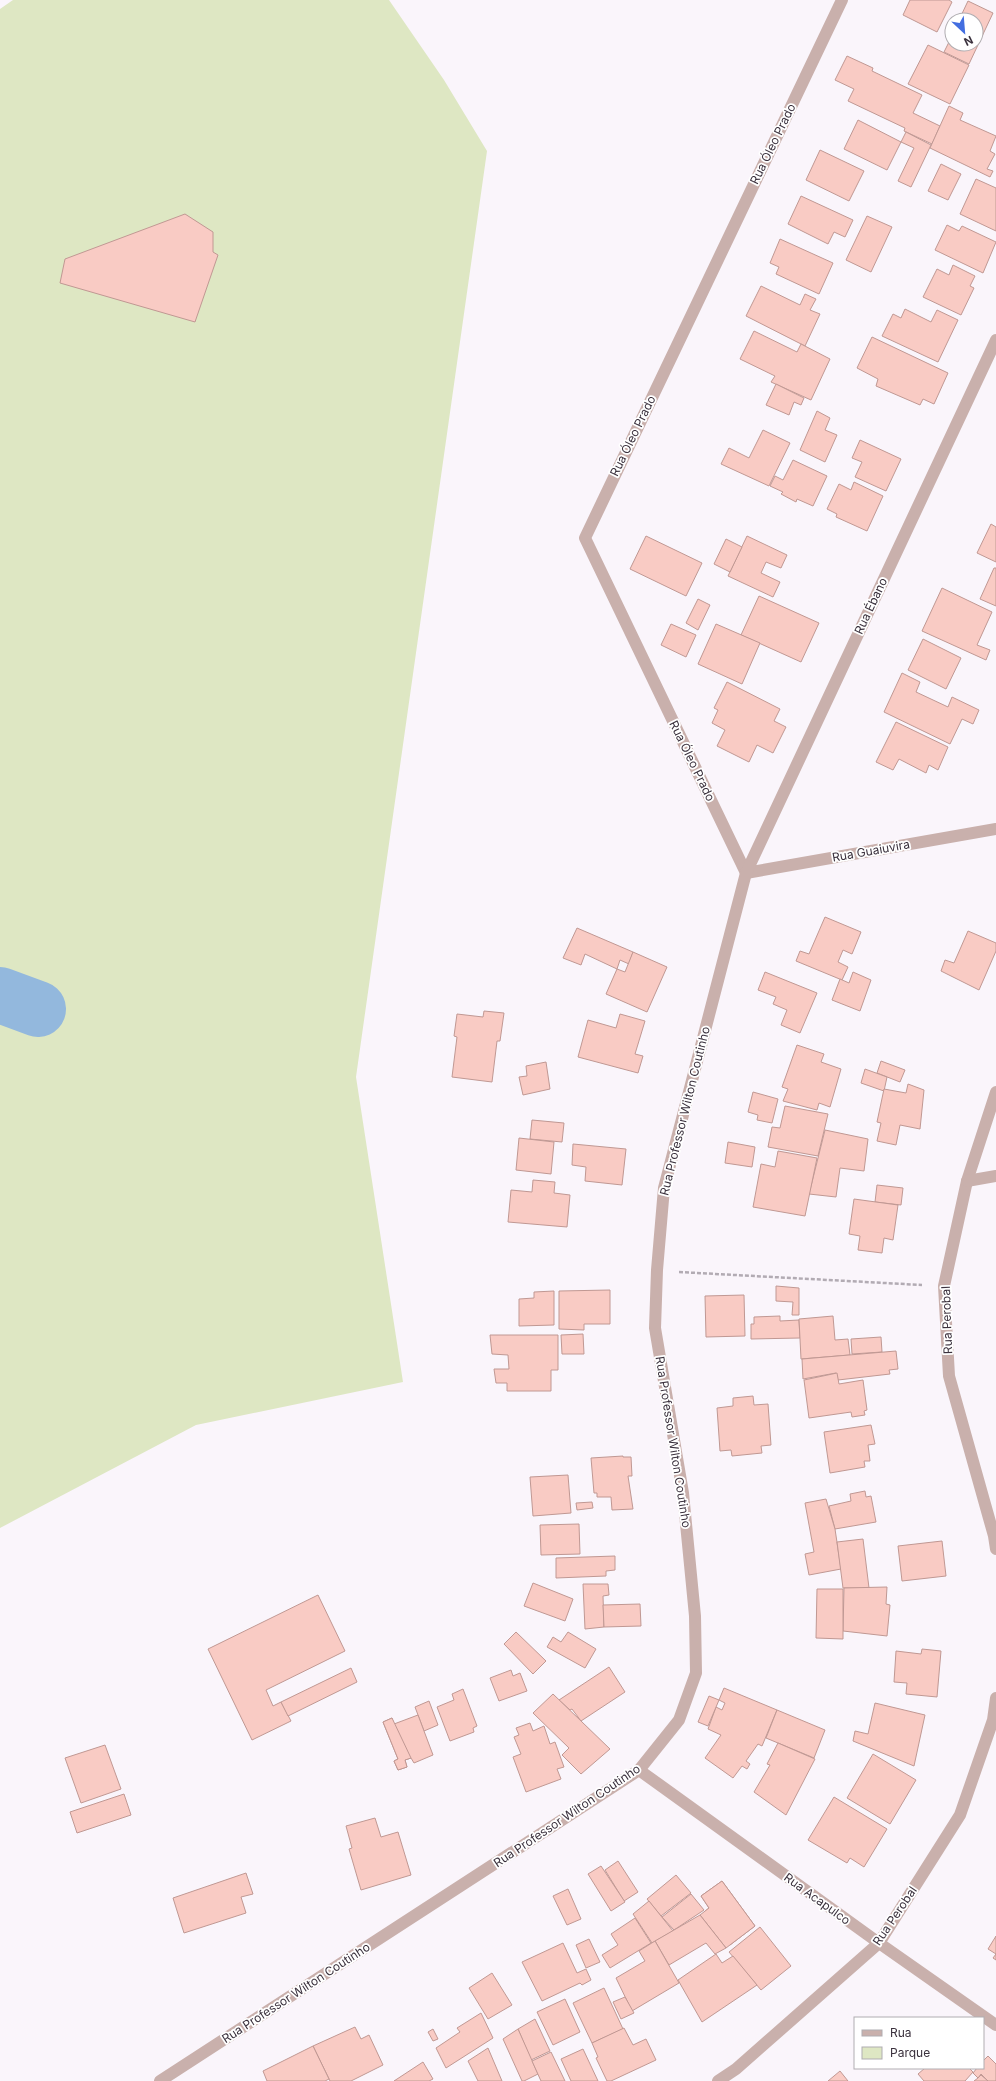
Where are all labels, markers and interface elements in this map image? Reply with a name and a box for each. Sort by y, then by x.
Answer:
north arrow [944,12,984,52]
text: N [962,33,975,49]
street label: Rua Óleo Prado [747,101,799,187]
street label: Rua Óleo Prado [607,393,659,479]
street label: Rua Ébano [851,575,890,636]
street label: Rua Óleo Prado [666,718,718,804]
street label: Rua Guaiuvira [831,836,911,865]
street label: Rua Professor Wilton Coutinho [656,1025,713,1197]
street label: Rua Perobal [938,1286,955,1354]
street label: Rua Professor Wilton Coutinho [653,1355,694,1529]
street label: Rua Professor Wilton Coutinho [491,1761,643,1870]
street label: Rua Acapulco [781,1870,853,1928]
street label: Rua Perobal [869,1883,920,1948]
street label: Rua Professor Wilton Coutinho [219,1939,373,2046]
legend [854,2017,984,2069]
text: Rua [890,2025,912,2040]
text: Parque [890,2045,930,2060]

